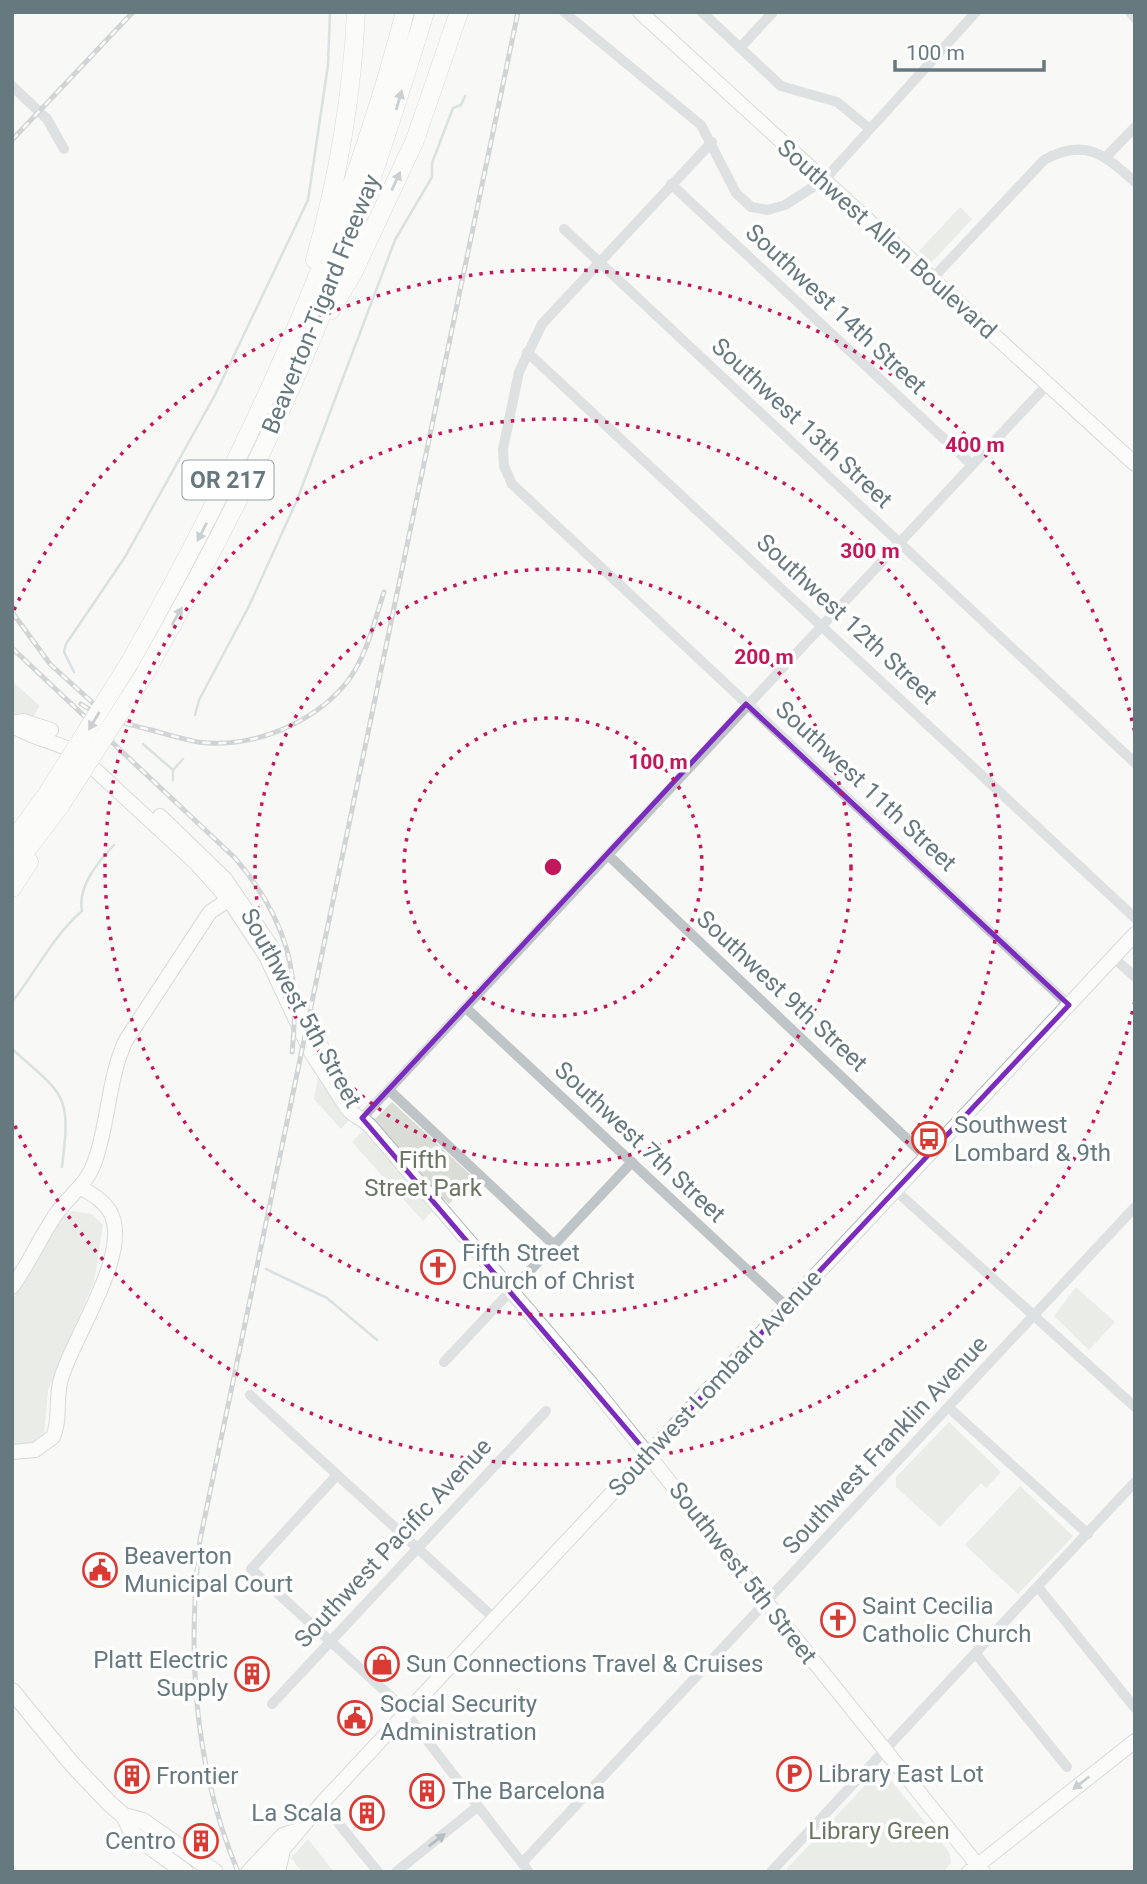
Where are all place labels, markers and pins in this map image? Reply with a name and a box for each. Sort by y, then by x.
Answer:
centre of rings [541,855,565,879]
place label: Southwest Lombard & 9th [954,1111,1111,1167]
bus stop icon: Southwest Lombard & 9th [910,1120,948,1158]
place label: Fifth Street Church of Christ [462,1239,635,1295]
church icon: Fifth Street Church of Christ [419,1248,457,1286]
place label: Beaverton Municipal Court [124,1542,293,1598]
public building icon: Beaverton Municipal Court [81,1551,119,1589]
place label: Saint Cecilia Catholic Church [862,1592,1031,1648]
church icon: Saint Cecilia Catholic Church [819,1601,857,1639]
shop icon: Sun Connections Travel & Cruises [363,1645,401,1683]
place label: Platt Electric Supply [93,1646,229,1702]
place label: Sun Connections Travel & Cruises [406,1650,763,1678]
building icon: Platt Electric Supply [233,1655,271,1693]
place label: Social Security Administration [380,1690,538,1746]
public building icon: Social Security Administration [336,1699,374,1737]
parking icon: Library East Lot [775,1755,813,1793]
building icon: Frontier [113,1757,151,1795]
place label: Library East Lot [818,1760,984,1788]
place label: Frontier [156,1762,238,1790]
building icon: The Barcelona [408,1772,446,1810]
place label: The Barcelona [452,1777,605,1805]
building icon: La Scala [348,1794,386,1832]
place label: La Scala [251,1799,342,1827]
building icon: Centro [182,1822,220,1860]
place label: Centro [105,1827,176,1855]

